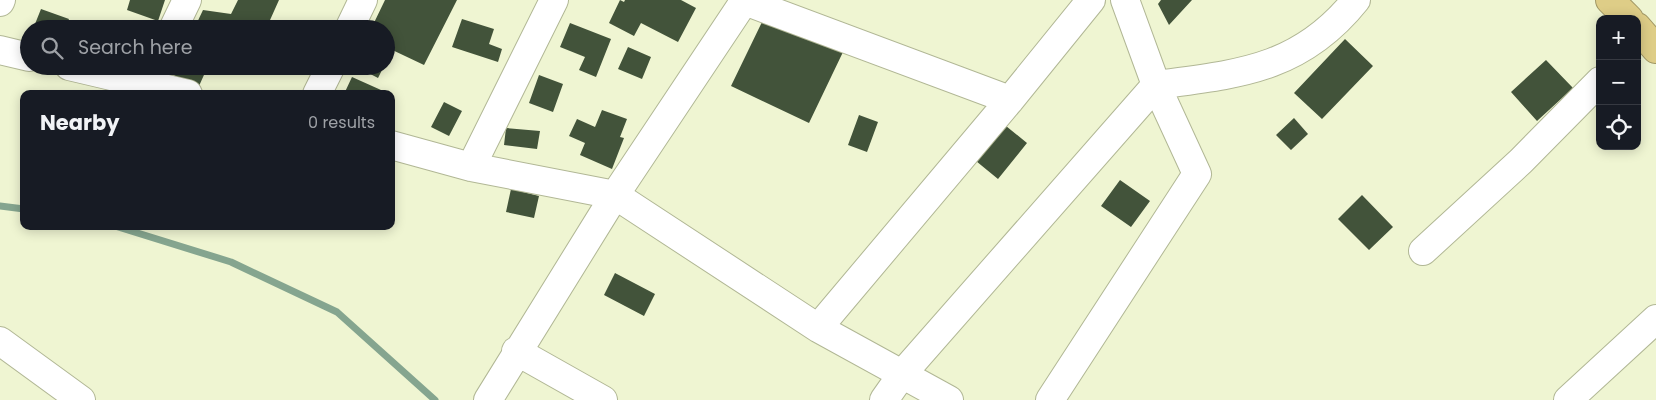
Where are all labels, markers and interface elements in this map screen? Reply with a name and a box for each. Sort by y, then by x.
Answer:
map controls [1596,15,1641,150]
button: + [1596,15,1641,60]
search box [20,20,395,75]
icon: search [38,34,66,62]
text: Search here [78,34,192,61]
button: − [1596,60,1641,105]
button: locate [1596,105,1641,150]
text: Nearby [40,108,120,137]
text: 0 results [308,111,375,134]

